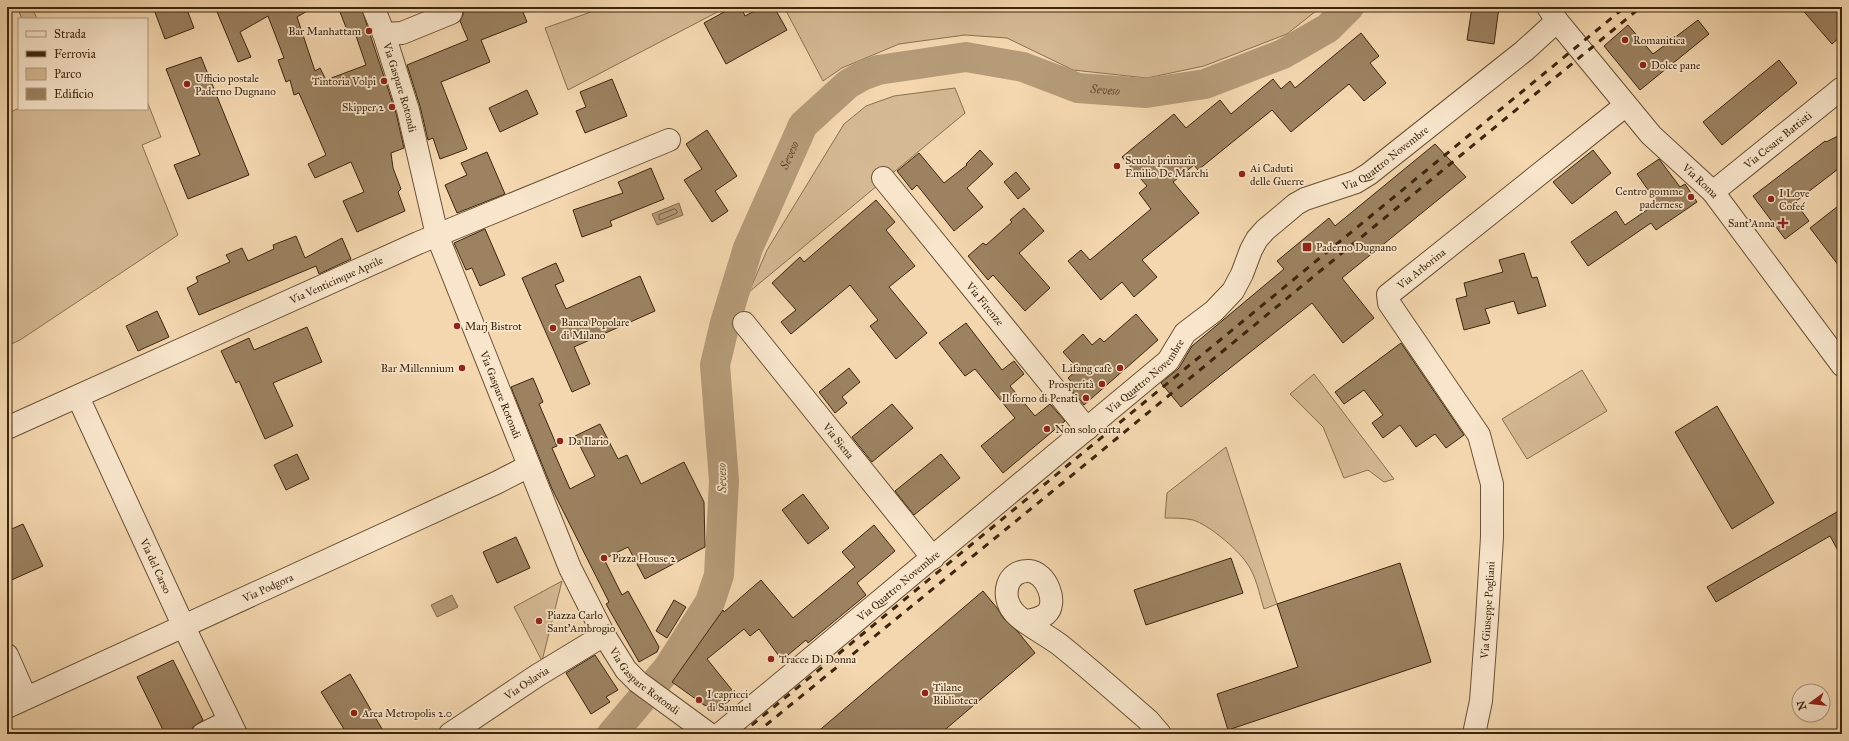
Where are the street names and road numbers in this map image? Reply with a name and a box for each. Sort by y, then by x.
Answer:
street label: Via Gaspare Rotondi [380,40,419,134]
street label: Via Cesare Battisti [1741,109,1814,172]
street label: Via Quattro Novembre [1339,123,1432,194]
street label: Via Roma [1679,160,1721,201]
street label: Via Arborina [1394,246,1448,293]
street label: Via Venticinque Aprile [287,253,386,307]
street label: Via Firenze [963,279,1007,329]
street label: Via Quattro Novembre [1103,336,1187,417]
street label: Via Gaspare Rotondi [477,348,524,440]
street label: Via Siena [819,420,857,462]
street label: Via del Carso [137,536,174,596]
street label: Via Quattro Novembre [854,548,943,625]
street label: Via Giuseppe Pogliani [1478,561,1498,660]
street label: Via Podgora [240,571,296,606]
street label: Via Gaspare Rotondi [606,644,682,717]
street label: Via Oslavia [501,664,552,703]

